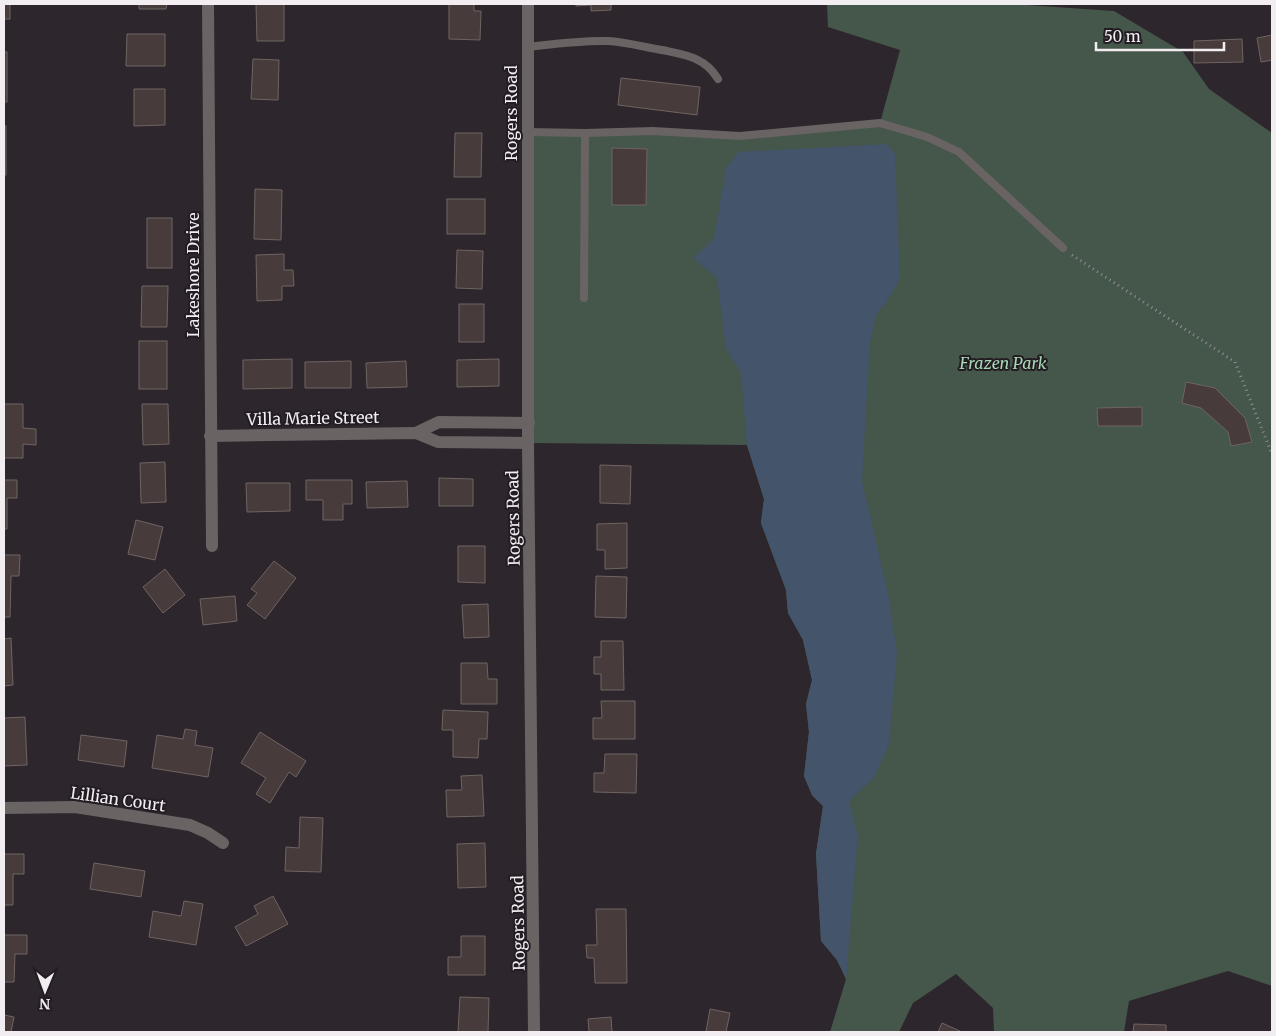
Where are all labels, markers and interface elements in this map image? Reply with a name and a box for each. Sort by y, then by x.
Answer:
scale bar [1096,20,1224,52]
text: 50 m [1104,27,1141,46]
street label: Rogers Road [501,65,521,161]
street label: Lakeshore Drive [183,212,203,338]
park label: Frazen Park [959,353,1047,373]
street label: Villa Marie Street [245,407,380,429]
street label: Rogers Road [502,470,524,566]
street label: Lillian Court [69,782,168,816]
street label: Rogers Road [507,875,529,971]
north arrow [20,966,70,1016]
text: N [39,995,50,1013]

